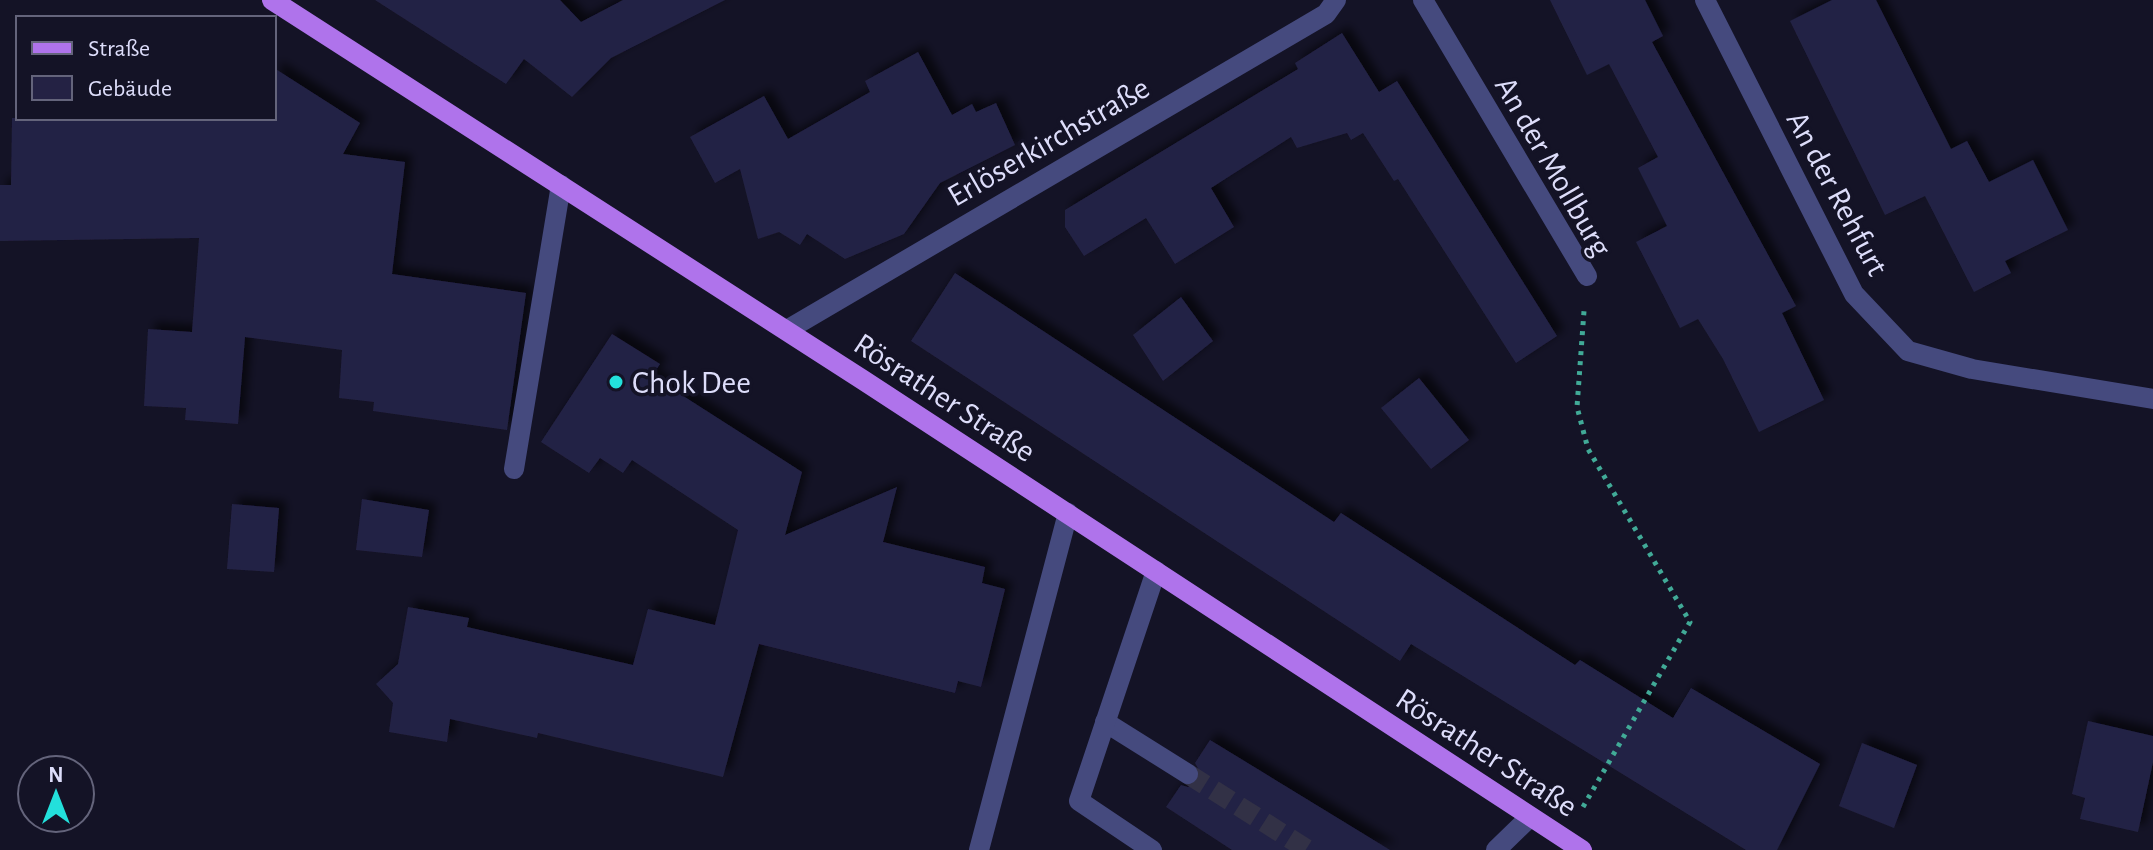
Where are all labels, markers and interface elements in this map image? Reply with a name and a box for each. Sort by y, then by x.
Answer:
legend [16,16,276,120]
text: Straße [88,37,150,61]
street label: Erlöserkirchstraße [942,71,1155,212]
street label: An der Mollburg [1489,71,1618,262]
text: Gebäude [88,77,172,101]
street label: An der Rehfurt [1781,106,1894,281]
street label: Rösrather Straße [848,328,1041,468]
place label: Chok Dee [632,367,751,399]
marker: Chok Dee [607,373,625,391]
street label: Rösrather Straße [1390,683,1583,823]
north arrow [16,754,96,834]
text: N [48,764,64,786]

